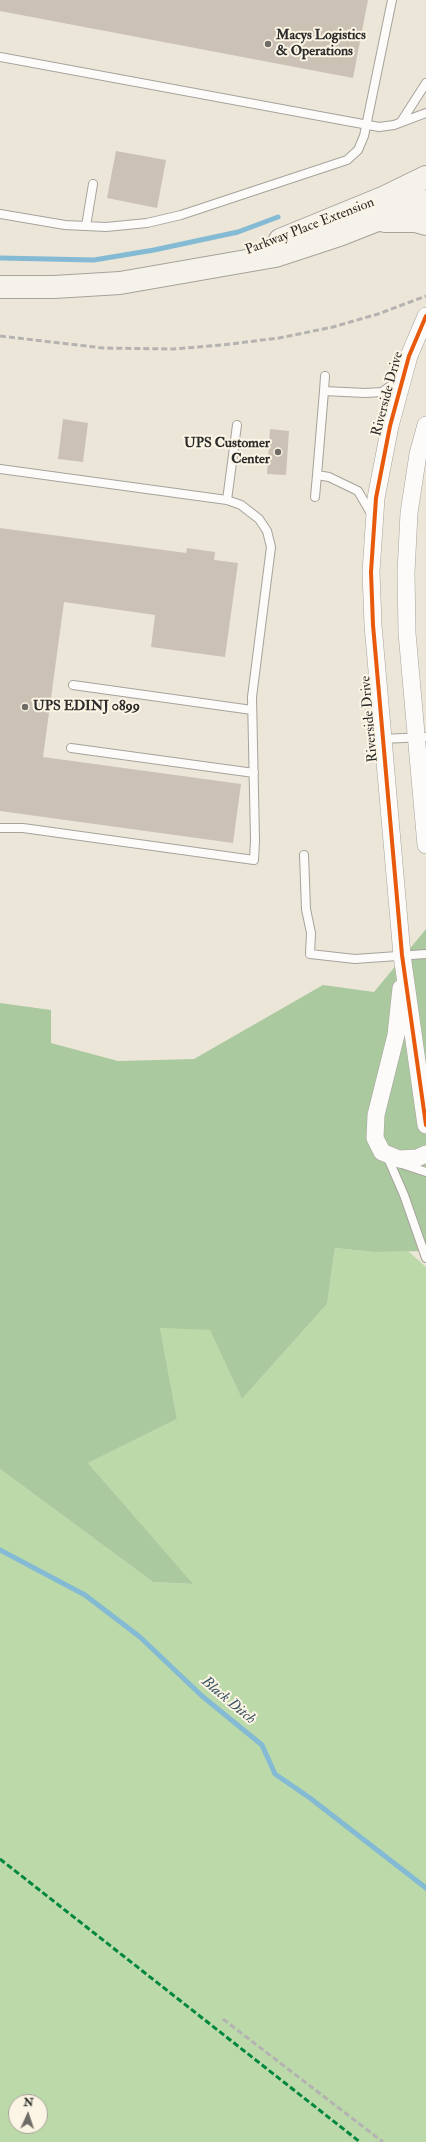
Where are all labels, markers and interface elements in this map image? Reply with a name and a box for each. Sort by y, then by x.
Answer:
place label: Macys Logistics & Operations [276,28,366,60]
marker: Macys Logistics & Operations [263,39,273,49]
street label: Parkway Place Extension [243,195,377,259]
street label: Riverside Drive [369,350,407,438]
place label: UPS Customer Center [184,436,270,468]
marker: UPS Customer Center [273,447,283,457]
street label: Riverside Drive [358,675,382,763]
place label: UPS EDINJ 0899 [33,699,140,715]
marker: UPS EDINJ 0899 [20,702,30,712]
water label: Black Ditch [197,1673,259,1729]
north arrow [8,2094,48,2134]
text: N [23,2096,34,2109]

